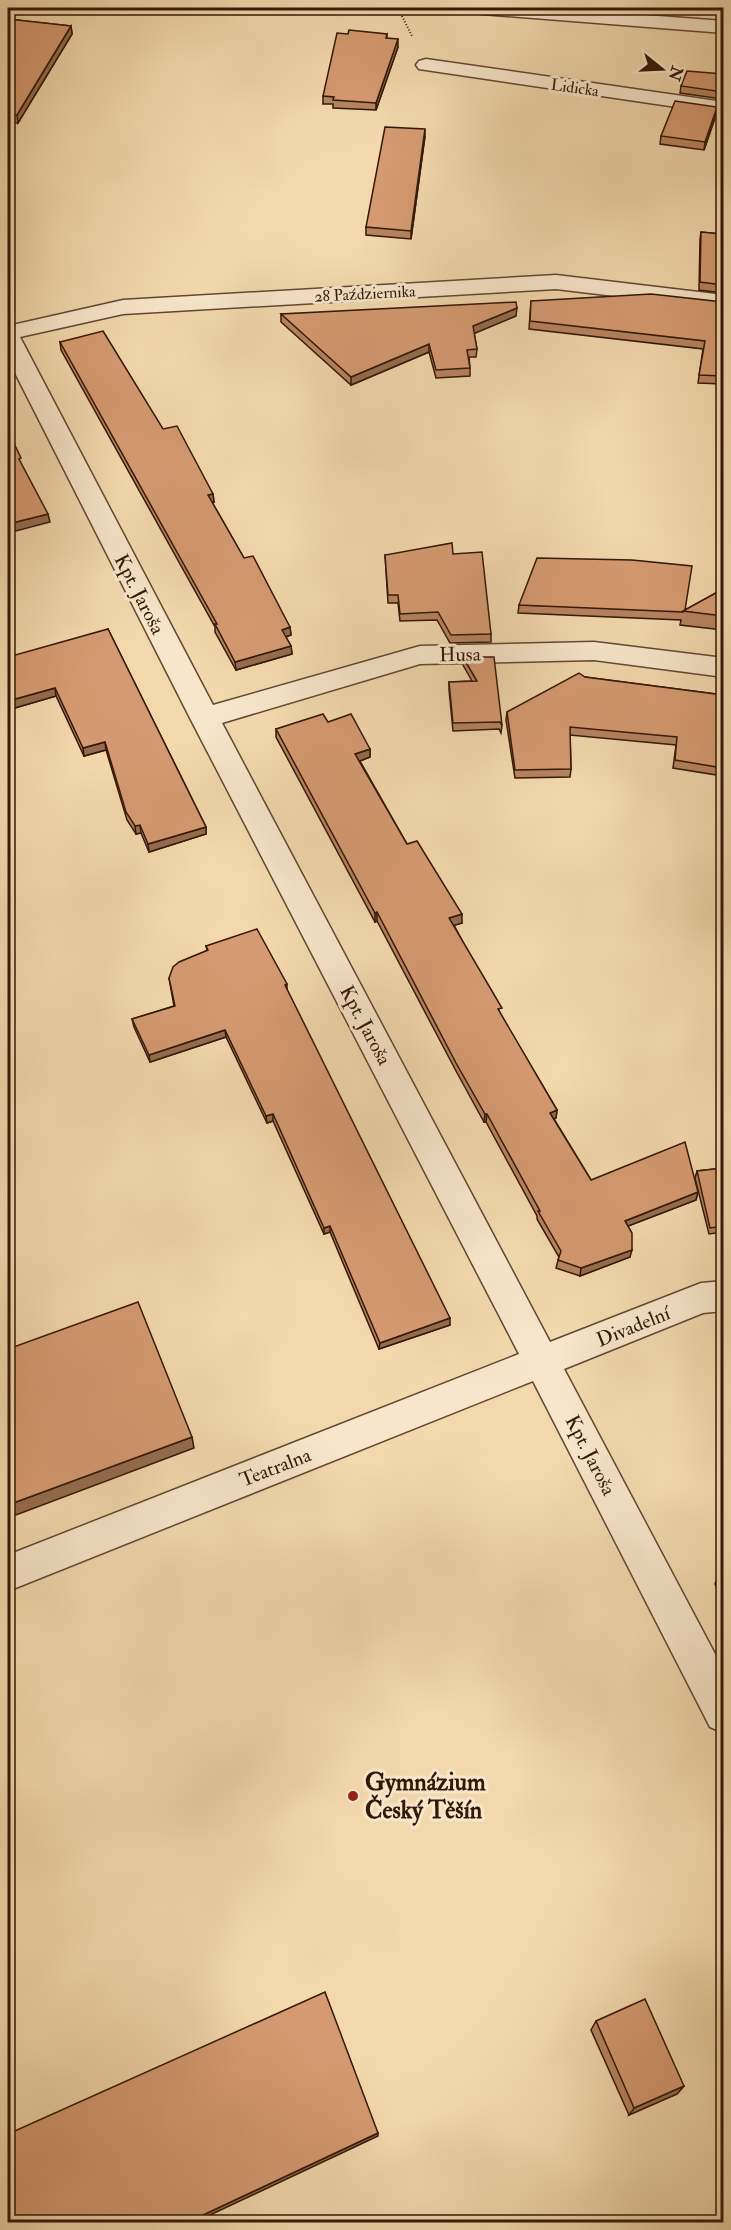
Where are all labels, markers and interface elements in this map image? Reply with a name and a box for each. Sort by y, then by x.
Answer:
north arrow [632,39,692,99]
text: N [663,62,687,84]
street label: Lidicka [550,75,601,101]
street label: 28 Października [314,281,417,307]
street label: Kpt. Jaroša [108,550,171,640]
street label: Husa [439,642,482,667]
street label: Kpt. Jaroša [333,981,397,1070]
street label: Divadelní [593,1300,675,1353]
street label: Kpt. Jaroša [559,1411,622,1501]
street label: Teatralna [236,1442,315,1493]
place label: Gymnázium Český Těšín [365,1767,486,1826]
marker: Gymnázium Český Těšín [346,1789,360,1803]

